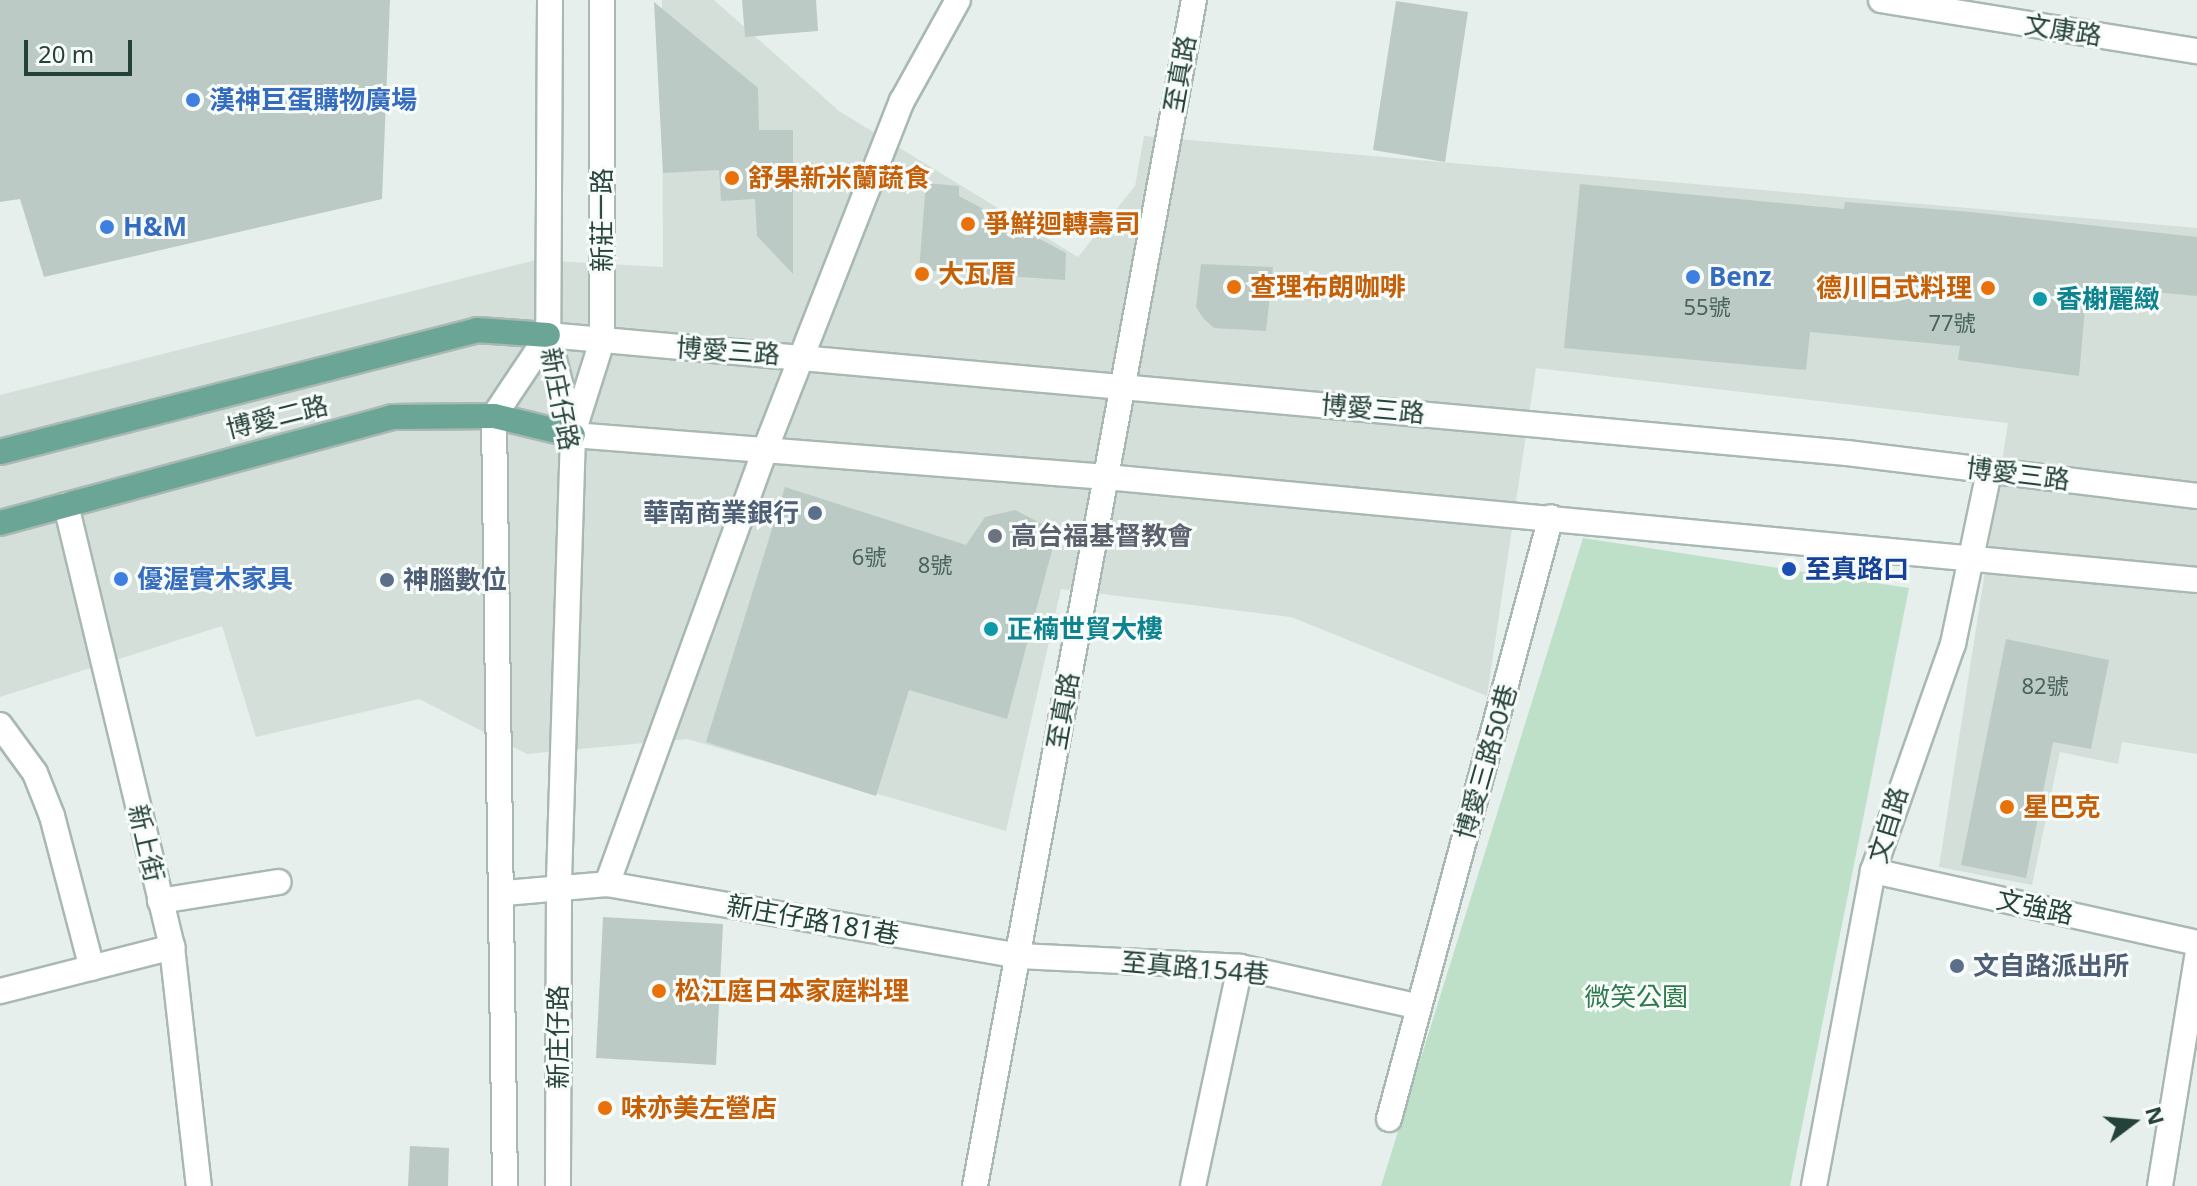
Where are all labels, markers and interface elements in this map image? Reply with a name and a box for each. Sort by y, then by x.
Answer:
street label: 文康路 [2022,8,2104,52]
scale bar [28,24,136,74]
street label: 至真路 [1158,33,1202,115]
text: 20 m [38,37,94,70]
place label: 漢神巨蛋購物廣場 [209,84,417,116]
marker: 漢神巨蛋購物廣場 [184,91,202,109]
place label: 舒果新米蘭蔬食 [748,162,930,194]
street label: 新莊一路 [586,168,618,272]
marker: 舒果新米蘭蔬食 [723,169,741,187]
place label: 爭鮮迴轉壽司 [984,208,1140,240]
place label: H&M [123,211,187,243]
marker: 爭鮮迴轉壽司 [959,215,977,233]
marker: H&M [98,218,116,236]
place label: 大瓦厝 [938,258,1016,290]
place label: Benz [1709,261,1772,293]
marker: 大瓦厝 [913,265,931,283]
marker: Benz [1684,268,1702,286]
place label: 查理布朗咖啡 [1250,271,1406,303]
place label: 德川日式料理 [1816,272,1972,304]
marker: 查理布朗咖啡 [1225,278,1243,296]
marker: 德川日式料理 [1979,279,1997,297]
place label: 香榭麗緻 [2056,283,2160,315]
marker: 香榭麗緻 [2031,290,2049,308]
house number: 55號 [1683,294,1731,320]
house number: 77號 [1928,310,1976,336]
street label: 博愛三路 [675,332,781,370]
street label: 新庄仔路 [535,345,585,453]
street label: 博愛二路 [223,389,331,445]
street label: 博愛三路 [1320,389,1426,429]
street label: 博愛三路 [1964,452,2072,496]
place label: 華南商業銀行 [643,497,799,529]
marker: 華南商業銀行 [806,504,824,522]
place label: 高台福基督教會 [1011,520,1193,552]
marker: 高台福基督教會 [986,527,1004,545]
house number: 6號 [852,544,886,570]
house number: 8號 [918,552,952,578]
place label: 至真路口 [1805,553,1909,585]
marker: 至真路口 [1780,560,1798,578]
place label: 優渥實木家具 [137,563,293,595]
place label: 神腦數位 [403,564,507,596]
marker: 優渥實木家具 [112,570,130,588]
marker: 神腦數位 [378,571,396,589]
place label: 正楠世貿大樓 [1007,613,1163,645]
marker: 正楠世貿大樓 [982,620,1000,638]
street label: 至真路 [1041,670,1085,752]
house number: 82號 [2021,673,2069,699]
street label: 博愛三路50巷 [1449,681,1523,843]
street label: 文自路 [1862,783,1914,867]
place label: 星巴克 [2023,791,2101,823]
marker: 星巴克 [1998,798,2016,816]
street label: 新上街 [122,801,170,885]
street label: 文強路 [1994,884,2076,930]
street label: 新庄仔路181巷 [724,889,902,951]
street label: 至真路154巷 [1120,946,1270,990]
place label: 文自路派出所 [1973,950,2129,982]
marker: 文自路派出所 [1948,957,1966,975]
place label: 松江庭日本家庭料理 [675,975,909,1007]
park label: 微笑公園 [1584,981,1688,1013]
marker: 松江庭日本家庭料理 [650,982,668,1000]
street label: 新庄仔路 [542,985,574,1089]
north arrow [2093,1082,2173,1162]
place label: 味亦美左營店 [621,1092,777,1124]
marker: 味亦美左營店 [596,1099,614,1117]
text: N [2139,1103,2173,1128]

